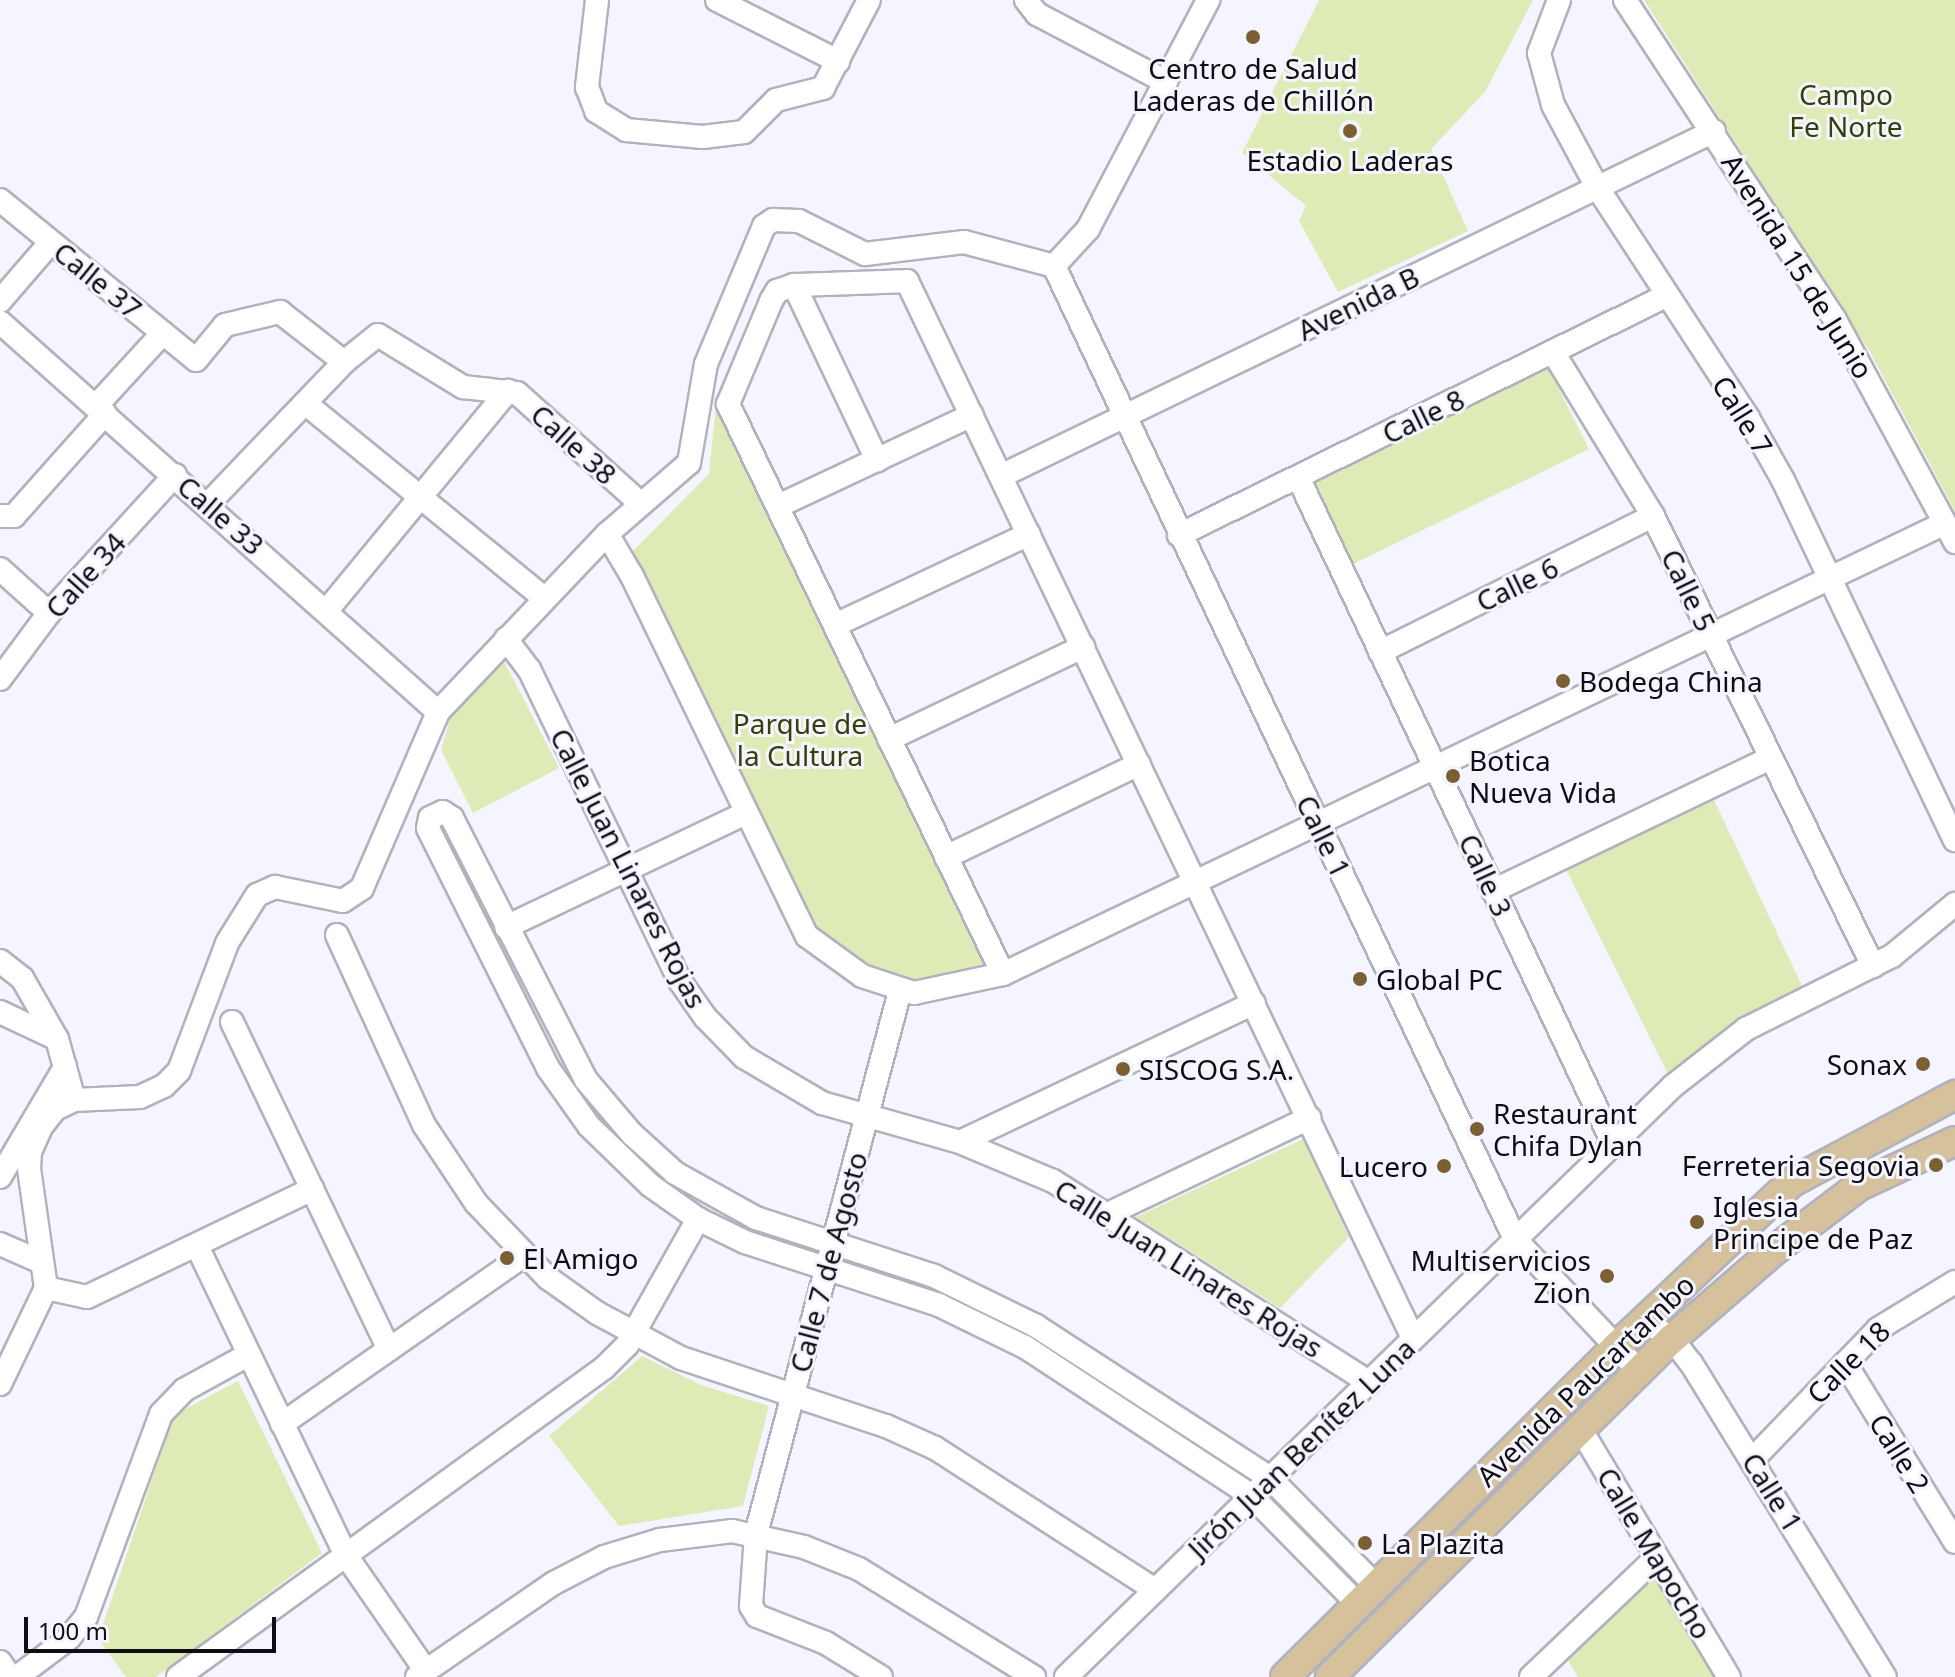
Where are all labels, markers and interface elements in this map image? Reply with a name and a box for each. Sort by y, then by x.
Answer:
marker: Centro de Salud Laderas de Chillón [1242,26,1264,48]
place label: Centro de Salud Laderas de Chillón [1132,51,1374,117]
park label: Campo Fe Norte [1789,77,1903,143]
marker: Estadio Laderas [1341,122,1359,140]
place label: Estadio Laderas [1247,143,1453,177]
street label: Avenida 15 de Junio [1715,147,1881,385]
street label: Calle 37 [47,235,149,325]
street label: Avenida B [1292,259,1424,347]
street label: Calle 7 [1706,369,1780,461]
street label: Calle 8 [1377,382,1469,450]
street label: Calle 38 [525,397,623,491]
street label: Calle 33 [171,469,271,561]
street label: Calle 34 [38,526,132,624]
street label: Calle 5 [1655,544,1723,636]
street label: Calle 6 [1471,550,1563,618]
place label: Bodega China [1579,664,1763,698]
marker: Bodega China [1554,672,1572,690]
park label: Parque de la Cultura [733,706,867,772]
street label: Calle Juan Linares Rojas [544,723,714,1013]
place label: Botica Nueva Vida [1469,743,1617,809]
marker: Botica Nueva Vida [1444,767,1462,785]
street label: Calle 1 [1290,790,1358,882]
street label: Calle 3 [1452,829,1520,921]
place label: Global PC [1376,962,1503,996]
marker: Global PC [1351,970,1369,988]
place label: Sonax [1827,1047,1907,1081]
place label: SISCOG S.A. [1139,1052,1294,1086]
marker: Sonax [1914,1055,1932,1073]
marker: SISCOG S.A. [1114,1060,1132,1078]
place label: Restaurant Chifa Dylan [1493,1096,1643,1162]
marker: Restaurant Chifa Dylan [1468,1120,1486,1138]
street label: Calle 7 de Agosto [782,1148,874,1376]
place label: Ferreteria Segovia [1682,1148,1920,1182]
place label: Lucero [1339,1149,1428,1183]
marker: Ferreteria Segovia [1927,1156,1945,1174]
marker: Lucero [1435,1157,1453,1175]
street label: Calle Juan Linares Rojas [1049,1172,1329,1364]
place label: Iglesia Principe de Paz [1713,1189,1913,1255]
marker: Iglesia Principe de Paz [1688,1213,1706,1231]
place label: El Amigo [523,1241,639,1275]
place label: Multiservicios Zion [1411,1243,1591,1309]
marker: El Amigo [498,1249,516,1267]
street label: Avenida Paucartambo [1469,1267,1701,1493]
marker: Multiservicios Zion [1598,1267,1616,1285]
street label: Calle 18 [1800,1314,1896,1410]
street label: Jirón Juan Benítez Luna [1181,1331,1421,1565]
street label: Calle 2 [1863,1407,1937,1499]
street label: Calle 1 [1736,1446,1810,1538]
street label: Calle Mapocho [1591,1461,1719,1645]
place label: La Plazita [1381,1526,1505,1560]
marker: La Plazita [1356,1534,1374,1552]
scale bar [28,1601,280,1651]
text: 100 m [38,1614,108,1647]

